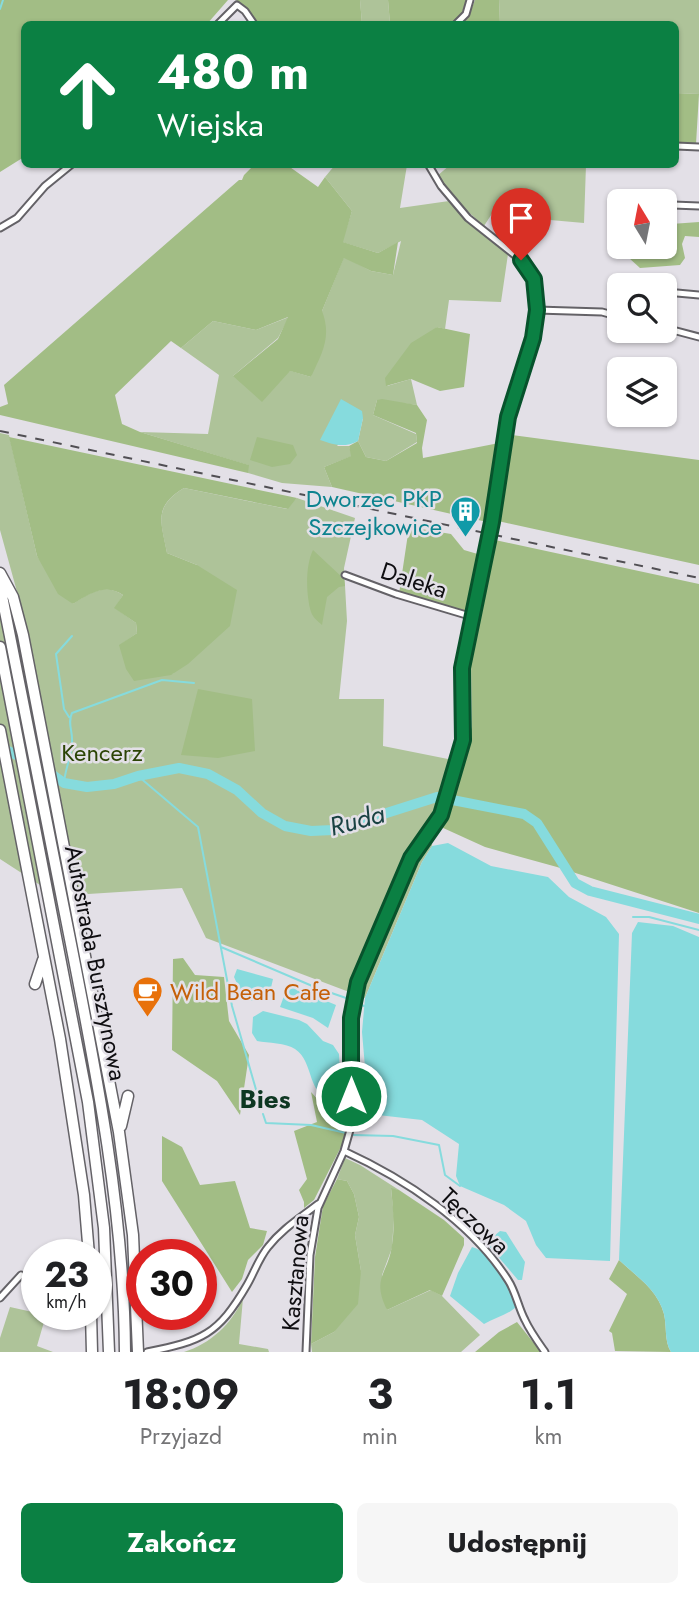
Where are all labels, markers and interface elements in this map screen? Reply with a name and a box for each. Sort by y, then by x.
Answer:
text: 480 m [157,37,309,107]
icon: ahead [42,49,133,140]
text: Wiejska [157,102,264,148]
pin [491,188,551,260]
north arrow [607,189,677,259]
map controls [607,189,677,427]
icon: arrive [502,199,540,237]
button: search [607,273,677,343]
button: layers [607,357,677,427]
place label: Dworzec PKP Szczejkowice [306,481,442,544]
building icon: Dworzec PKP Szczejkowice [448,495,482,539]
street label: Daleka [376,553,452,607]
park label: Kencerz [61,735,143,770]
water label: Ruda [325,794,390,846]
street label: Autostrada Bursztynowa [56,842,136,1084]
cafe icon: Wild Bean Cafe [130,974,164,1018]
place label: Wild Bean Cafe [170,974,331,1009]
position arrow [314,1059,388,1133]
district label: Bies [239,1080,291,1118]
street label: Tęczowa [432,1180,518,1262]
street label: Kasztanowa [272,1214,318,1332]
speed limit sign: 30 [126,1239,217,1330]
text: 23 [44,1250,89,1300]
text: km/h [46,1289,87,1315]
text: 18:09 [122,1364,240,1425]
text: 3 [367,1364,393,1425]
text: 1.1 [520,1364,577,1425]
text: Przyjazd [140,1419,222,1453]
text: min [362,1419,398,1453]
text: km [534,1419,562,1453]
button: Zakończ [21,1503,343,1583]
button: Udostępnij [357,1503,678,1583]

